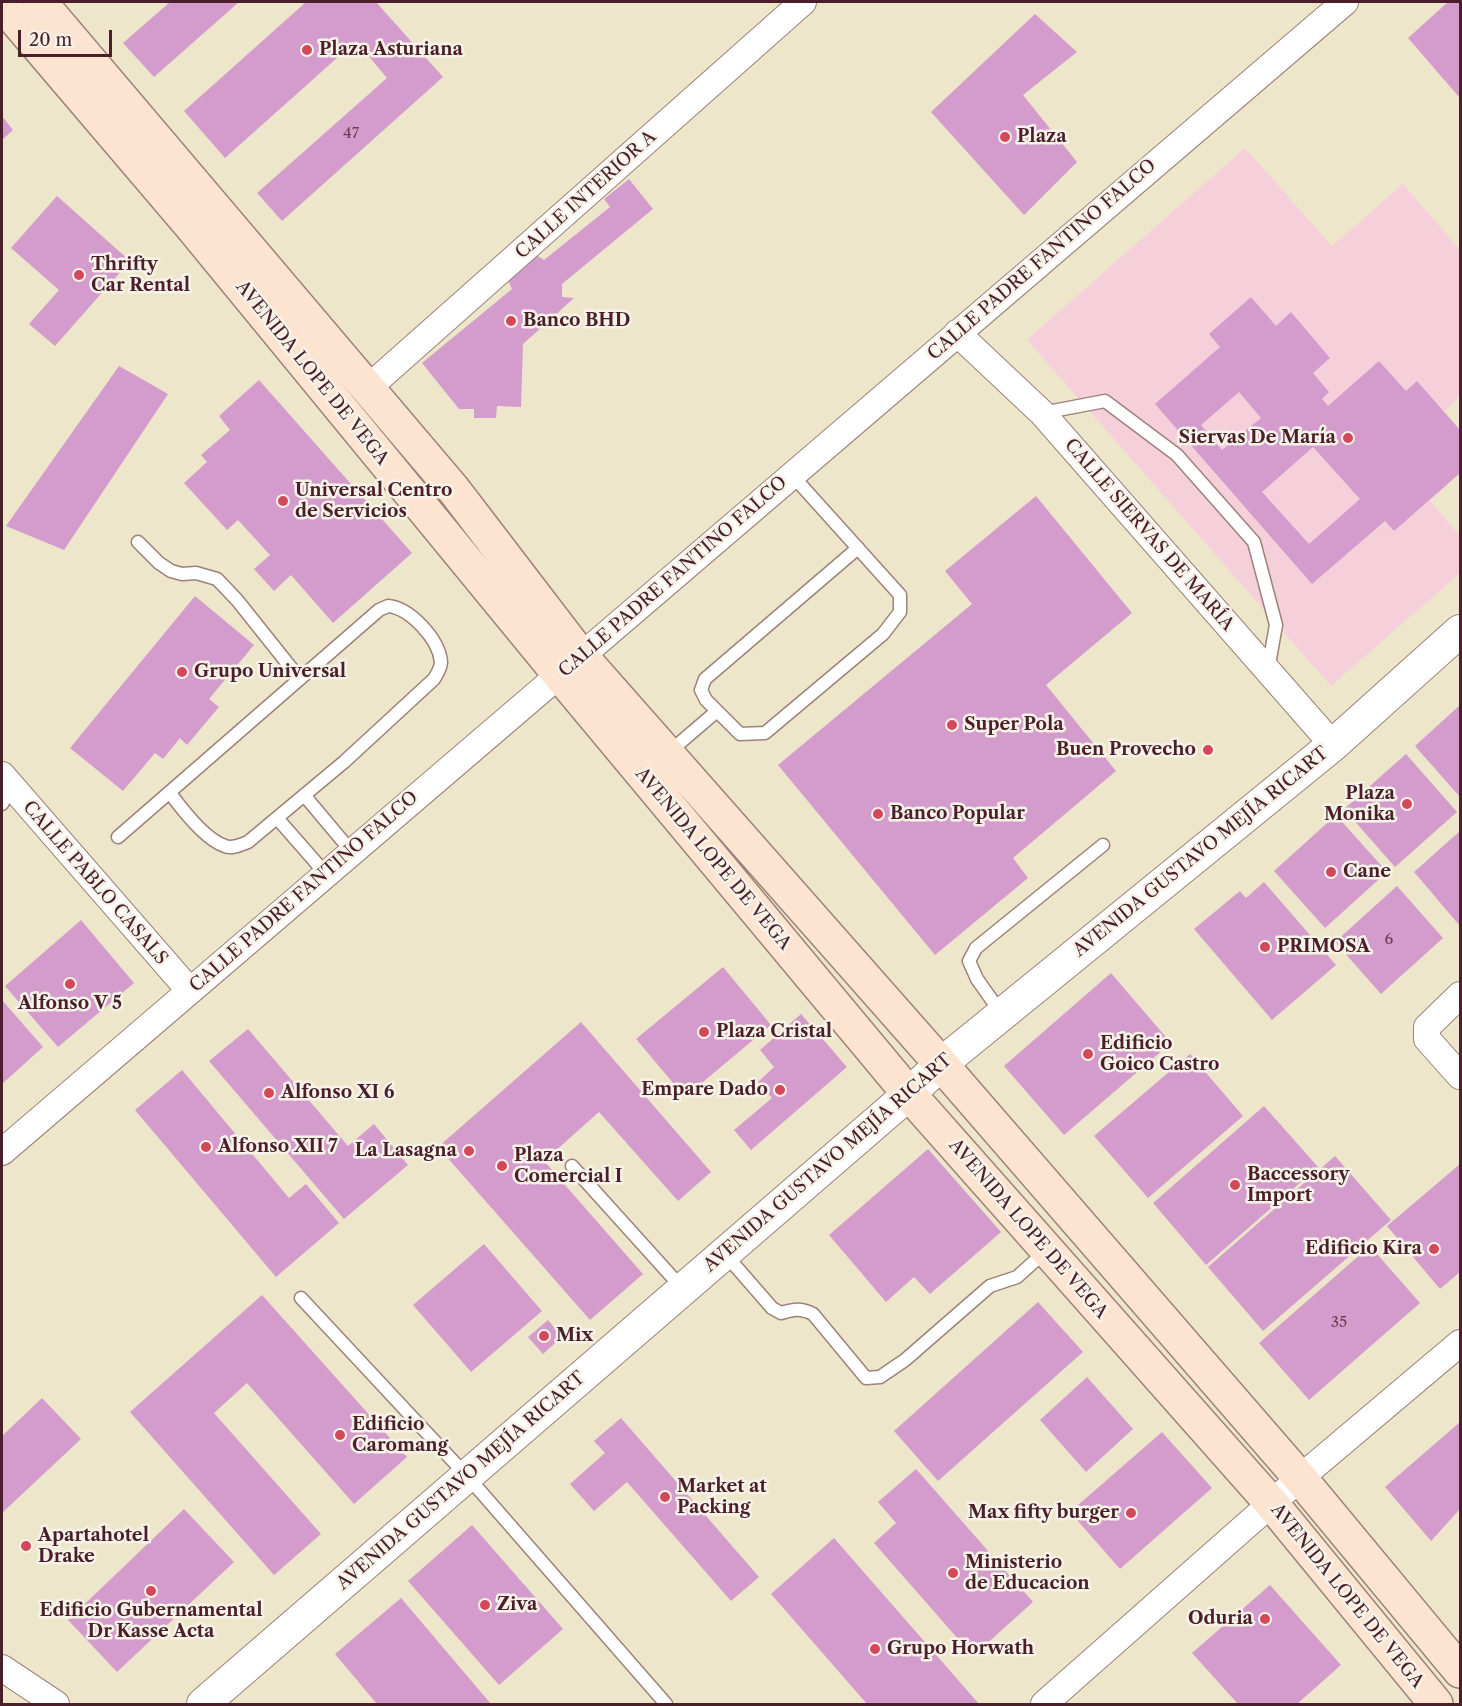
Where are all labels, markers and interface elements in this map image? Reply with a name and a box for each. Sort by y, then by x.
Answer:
scale bar [21,18,116,56]
text: 20 m [29,29,72,51]
place label: Plaza Asturiana [319,39,463,61]
marker: Plaza Asturiana [300,43,314,57]
house number: 47 [343,125,359,143]
street label: CALLE INTERIOR A [511,126,661,264]
place label: Plaza [1017,126,1067,148]
marker: Plaza [998,130,1012,144]
street label: CALLE PADRE FANTINO FALCO [923,155,1161,365]
place label: Thrifty Car Rental [91,254,190,296]
marker: Thrifty Car Rental [72,268,86,282]
street label: AVENIDA LOPE DE VEGA [231,276,393,470]
place label: Banco BHD [523,310,630,332]
marker: Banco BHD [504,314,518,328]
place label: Siervas De María [1179,427,1336,449]
marker: Siervas De María [1341,431,1355,445]
street label: CALLE SIERVAS DE MARÍA [1060,435,1238,635]
street label: CALLE PADRE FANTINO FALCO [554,472,792,682]
place label: Universal Centro de Servicios [295,480,452,522]
marker: Universal Centro de Servicios [276,494,290,508]
place label: Grupo Universal [194,661,346,683]
marker: Grupo Universal [175,665,189,679]
place label: Super Pola [964,714,1064,736]
marker: Super Pola [945,718,959,732]
place label: Buen Provecho [1056,739,1196,761]
street label: AVENIDA GUSTAVO MEJÍA RICART [1069,742,1333,962]
marker: Buen Provecho [1201,743,1215,757]
street label: AVENIDA LOPE DE VEGA [630,764,796,954]
place label: Plaza Monika [1324,783,1395,826]
street label: CALLE PADRE FANTINO FALCO [185,787,423,997]
street label: CALLE PABLO CASALS [18,797,172,969]
marker: Plaza Monika [1400,797,1414,811]
place label: Banco Popular [890,803,1025,825]
marker: Banco Popular [871,807,885,821]
place label: Cane [1343,861,1391,883]
marker: Cane [1324,865,1338,879]
house number: 6 [1385,931,1393,949]
place label: PRIMOSA [1277,936,1370,958]
marker: PRIMOSA [1258,940,1272,954]
marker: Alfonso V 5 [63,977,77,991]
place label: Alfonso V 5 [18,993,122,1015]
place label: Plaza Cristal [716,1021,832,1043]
marker: Plaza Cristal [697,1025,711,1039]
place label: Edificio Goico Castro [1100,1033,1219,1076]
marker: Edificio Goico Castro [1081,1047,1095,1061]
street label: AVENIDA GUSTAVO MEJÍA RICART [700,1049,956,1277]
place label: Empare Dado [641,1079,768,1101]
place label: Alfonso XI 6 [281,1082,394,1104]
marker: Empare Dado [773,1083,787,1097]
marker: Alfonso XI 6 [262,1086,276,1100]
street label: AVENIDA LOPE DE VEGA [944,1135,1112,1323]
place label: Alfonso XII 7 [218,1136,338,1158]
marker: Alfonso XII 7 [199,1140,213,1154]
place label: La Lasagna [355,1140,457,1162]
marker: La Lasagna [462,1144,476,1158]
place label: Plaza Comercial I [514,1145,622,1188]
marker: Plaza Comercial I [495,1159,509,1173]
place label: Baccessory Import [1247,1164,1349,1206]
marker: Baccessory Import [1228,1178,1242,1192]
place label: Edificio Kira [1305,1238,1422,1260]
marker: Edificio Kira [1427,1242,1441,1256]
house number: 35 [1331,1314,1347,1332]
place label: Mix [556,1325,593,1347]
marker: Mix [537,1329,551,1343]
street label: AVENIDA GUSTAVO MEJÍA RICART [333,1367,589,1595]
place label: Edificio Caromang [352,1414,448,1456]
marker: Edificio Caromang [333,1428,347,1442]
place label: Market at Packing [677,1476,767,1518]
marker: Market at Packing [658,1490,672,1504]
street label: AVENIDA LOPE DE VEGA [1266,1499,1428,1693]
place label: Max fifty burger [968,1502,1119,1524]
marker: Max fifty burger [1124,1506,1138,1520]
place label: Apartahotel Drake [38,1525,149,1568]
marker: Apartahotel Drake [19,1539,33,1553]
place label: Ministerio de Educacion [965,1552,1090,1594]
marker: Ministerio de Educacion [946,1566,960,1580]
marker: Edificio Gubernamental Dr Kasse Acta [144,1584,158,1598]
place label: Ziva [497,1594,537,1616]
marker: Ziva [478,1598,492,1612]
place label: Edificio Gubernamental Dr Kasse Acta [39,1600,263,1642]
place label: Oduria [1188,1608,1253,1630]
marker: Oduria [1258,1612,1272,1626]
place label: Grupo Horwath [887,1638,1034,1660]
marker: Grupo Horwath [868,1642,882,1656]

